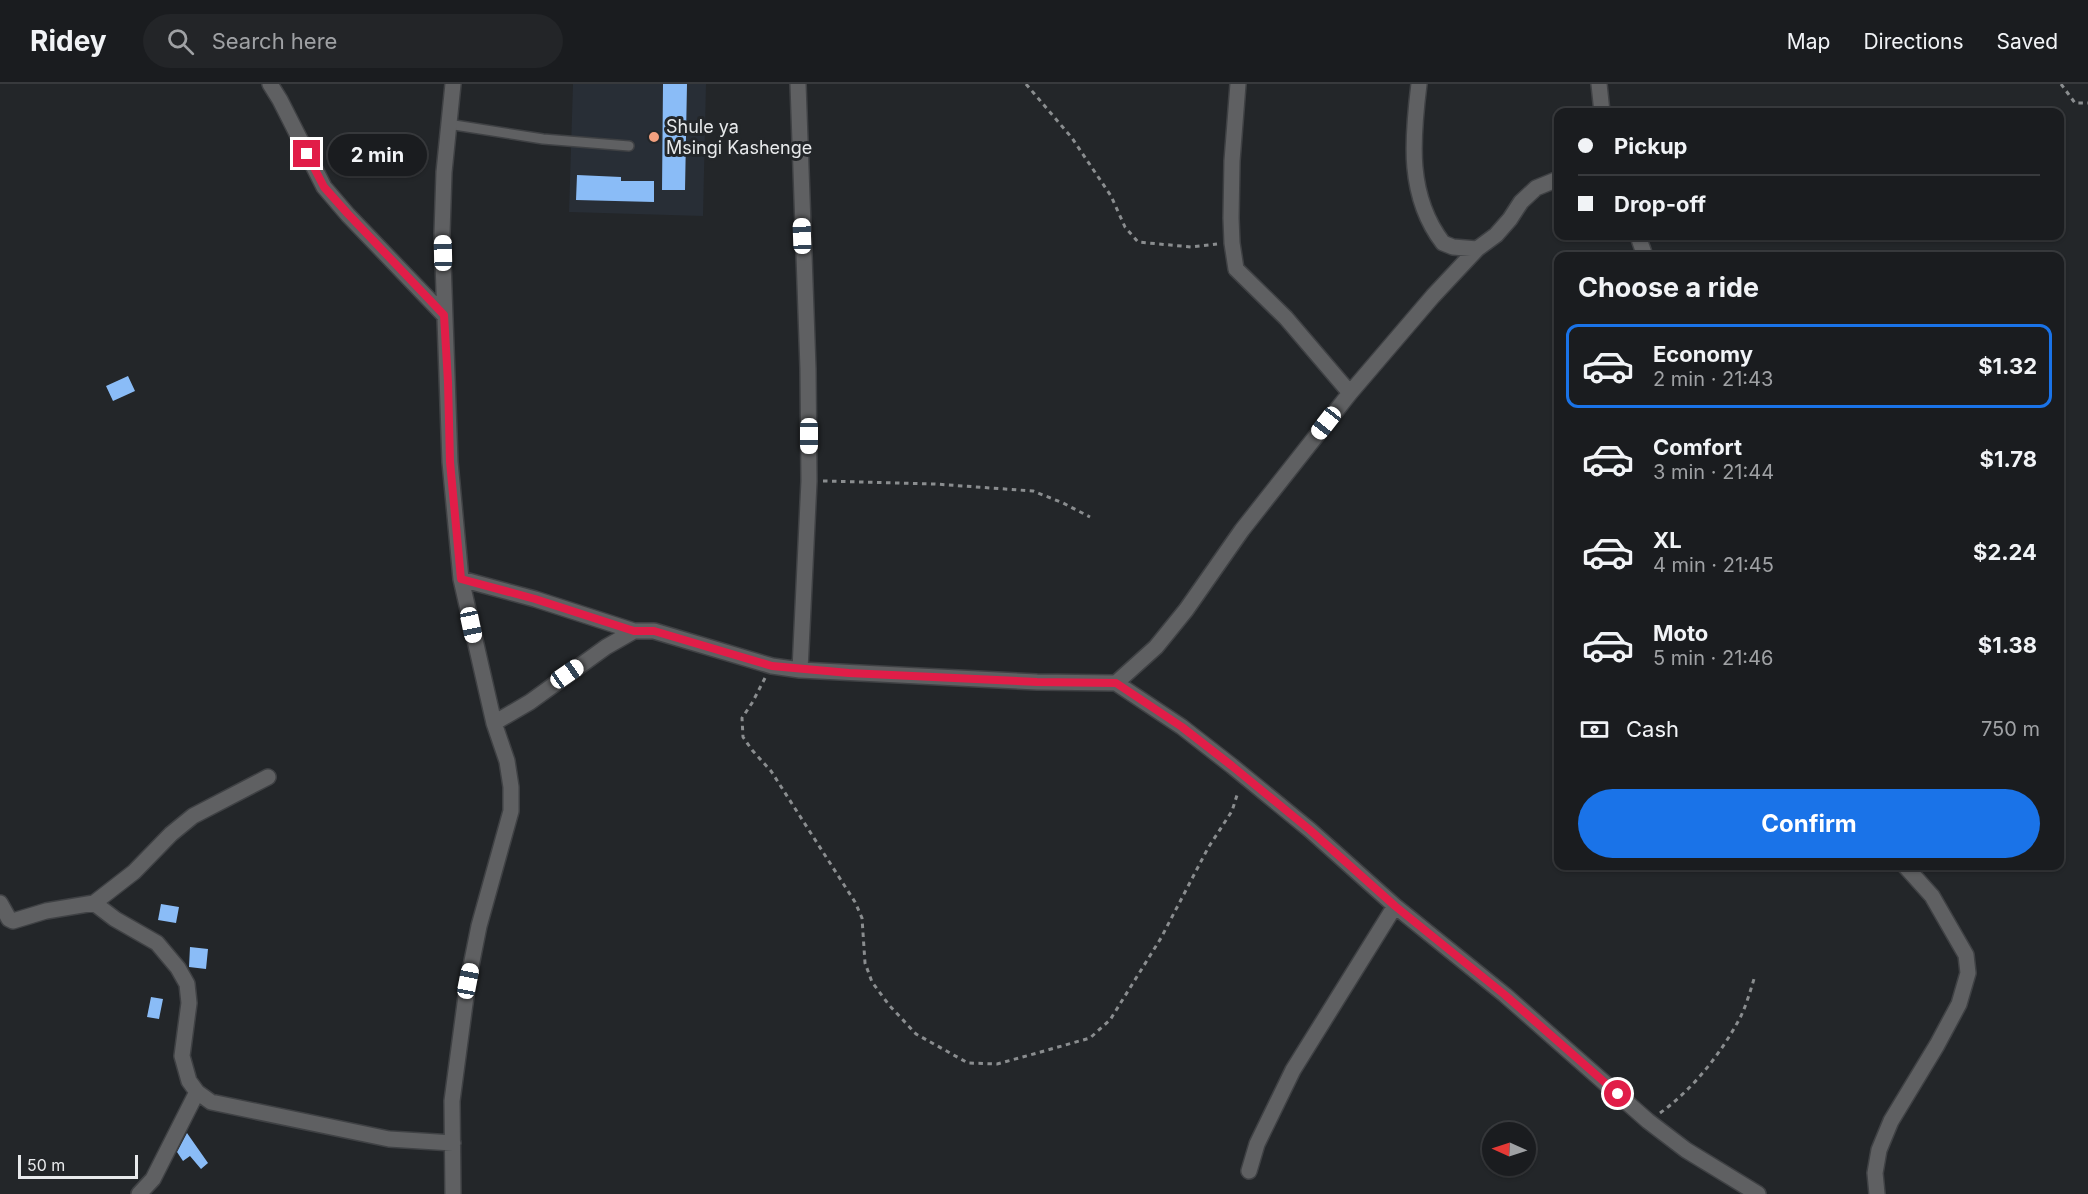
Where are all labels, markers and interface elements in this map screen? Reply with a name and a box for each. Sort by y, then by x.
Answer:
search box [143,14,563,68]
text: Ridey [30,24,107,58]
icon: search [164,25,197,58]
text: Search here [212,28,337,54]
text: Map [1787,29,1830,54]
text: Directions [1863,29,1964,54]
text: Saved [1997,29,2058,54]
place label: Shule ya Msingi Kashenge [666,116,812,158]
marker: Shule ya Msingi Kashenge [647,130,661,144]
callout: 2 min [328,133,427,175]
text: Pickup [1614,133,1688,159]
route end [293,140,320,167]
text: 2 min [351,143,404,167]
text: Drop-off [1614,191,1706,217]
car [792,218,812,254]
car [434,235,452,271]
text: Choose a ride [1578,271,1759,304]
icon: car [1581,339,1635,393]
text: Economy [1653,341,1753,367]
text: $1.32 [1978,353,2037,379]
text: 2 min · 21:43 [1653,367,1773,391]
car [1308,403,1344,443]
car [800,418,818,454]
icon: car [1581,432,1635,486]
text: Comfort [1653,434,1742,460]
text: $1.78 [1980,446,2037,472]
text: 3 min · 21:44 [1653,460,1774,484]
icon: car [1581,525,1635,579]
text: XL [1653,527,1682,553]
text: $2.24 [1973,539,2037,565]
text: 4 min · 21:45 [1653,553,1774,577]
car [458,606,484,644]
icon: car [1581,618,1635,672]
text: Moto [1653,620,1708,646]
text: $1.38 [1978,632,2037,658]
text: 5 min · 21:46 [1653,646,1773,670]
car [547,656,587,692]
icon: cash [1578,713,1611,746]
text: Cash [1626,716,1679,742]
text: 750 m [1981,717,2040,741]
button: Confirm [1578,789,2040,858]
car [456,962,480,1000]
route start [1604,1080,1631,1107]
north arrow [1482,1122,1536,1176]
map controls [1482,1122,1536,1176]
scale bar [18,1152,138,1180]
text: 50 m [27,1155,65,1175]

